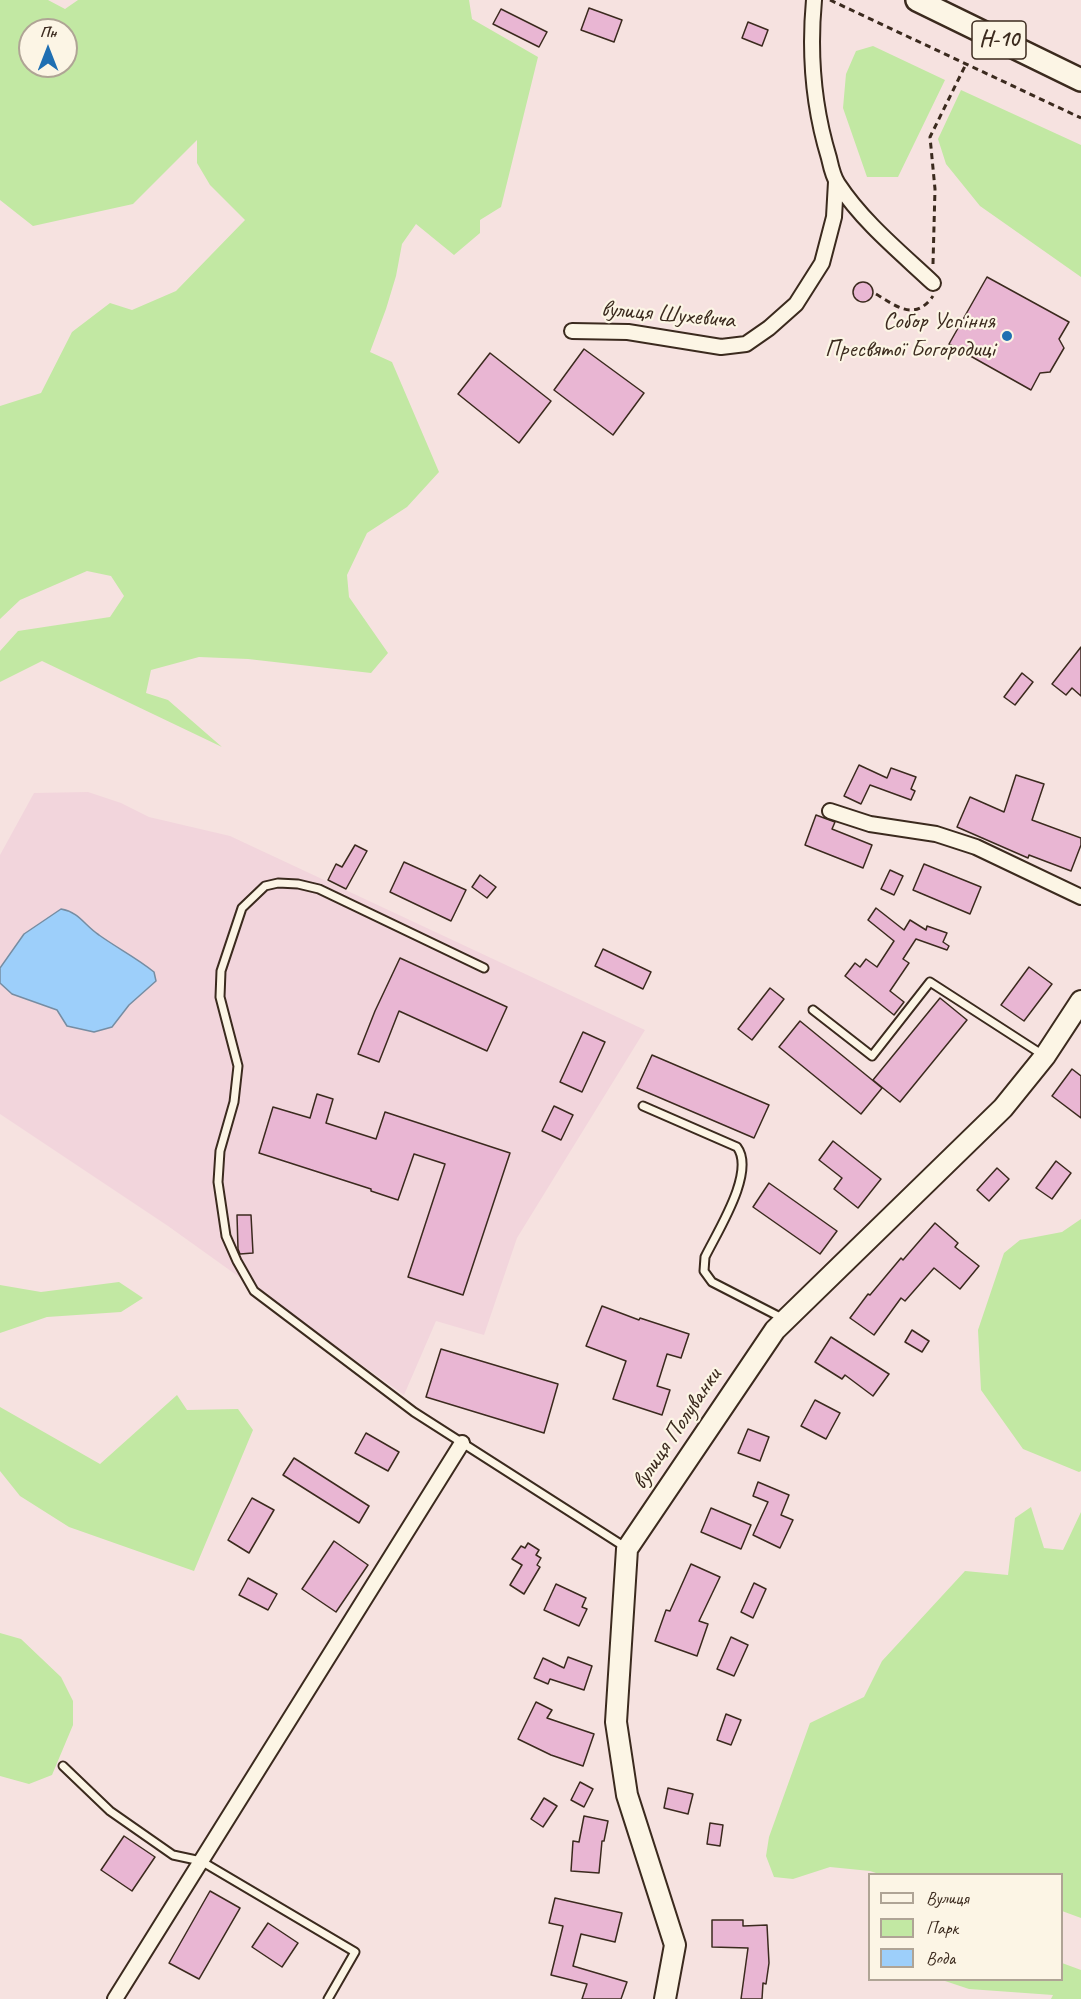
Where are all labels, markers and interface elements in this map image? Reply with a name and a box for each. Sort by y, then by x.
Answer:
north arrow [18,18,78,78]
road number: Н-10 [972,21,1026,59]
text: Пн [40,22,56,42]
street label: вулиця Шухевича [600,295,736,335]
place label: Собор Успіння Пресвятої Богородиці [825,308,995,364]
marker: Собор Успіння Пресвятої Богородиці [1000,329,1014,343]
street label: вулиця Полуванки [626,1363,728,1495]
legend [868,1873,1063,1981]
text: Вулиця [926,1887,969,1909]
text: Парк [926,1917,958,1939]
text: Вода [926,1947,955,1969]

